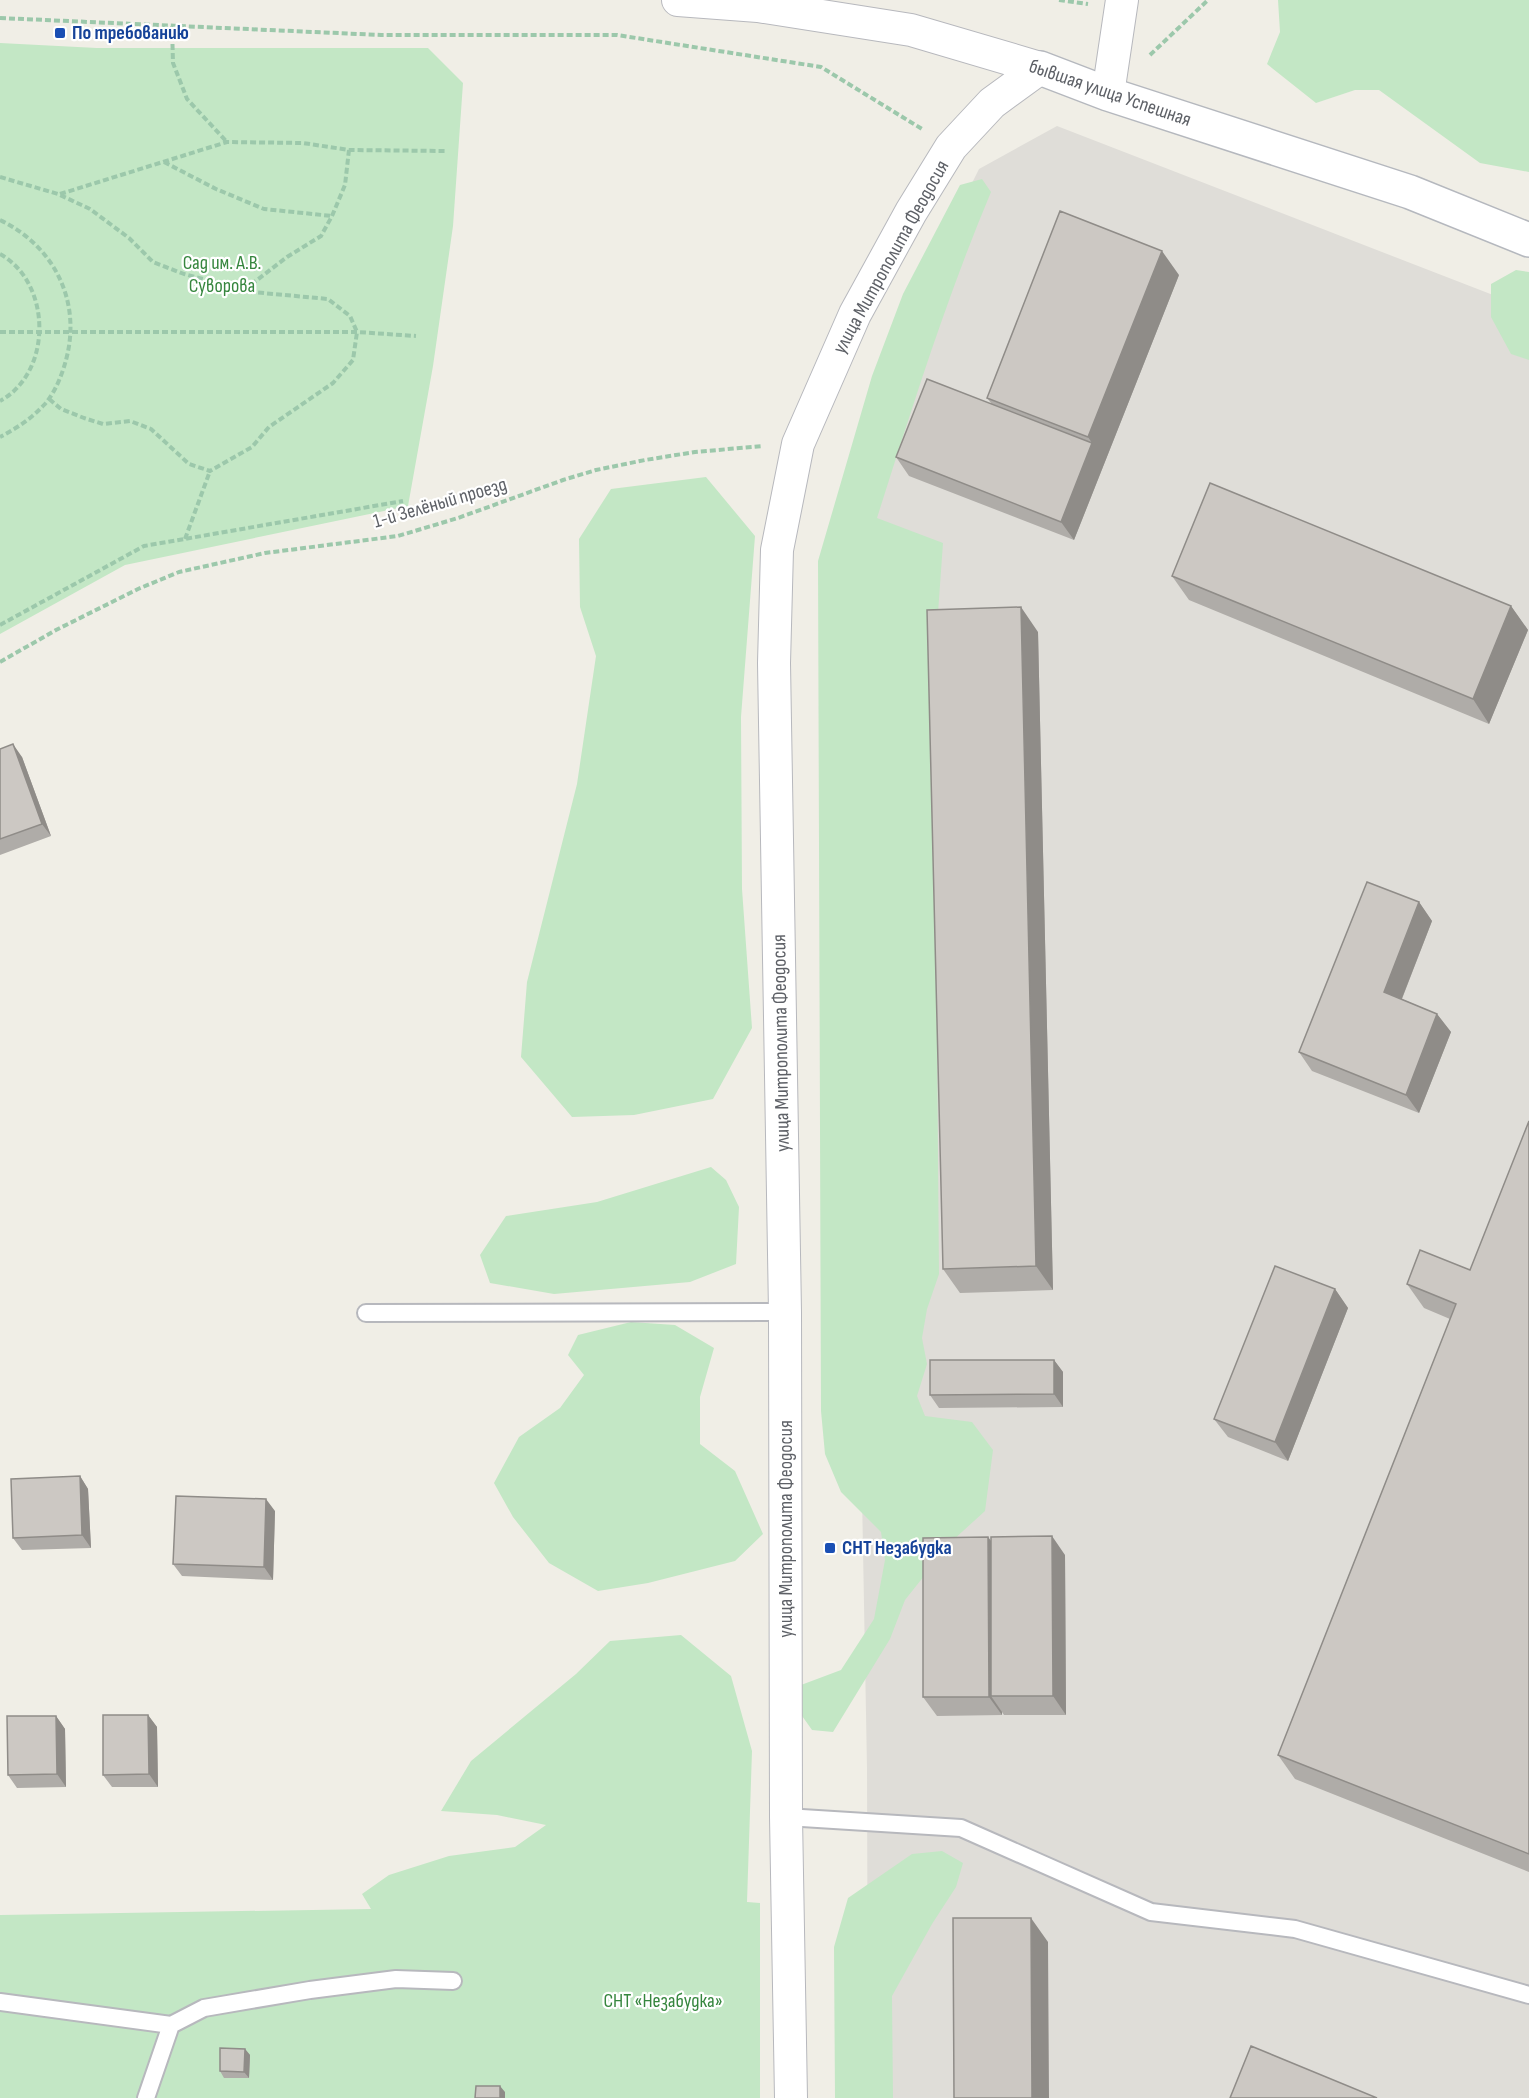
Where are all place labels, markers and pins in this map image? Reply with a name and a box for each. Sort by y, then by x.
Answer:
place label: По требованию [72,21,189,45]
marker: По требованию [53,26,67,40]
place label: СНТ Незабудка [842,1536,952,1560]
marker: СНТ Незабудка [823,1541,837,1555]

